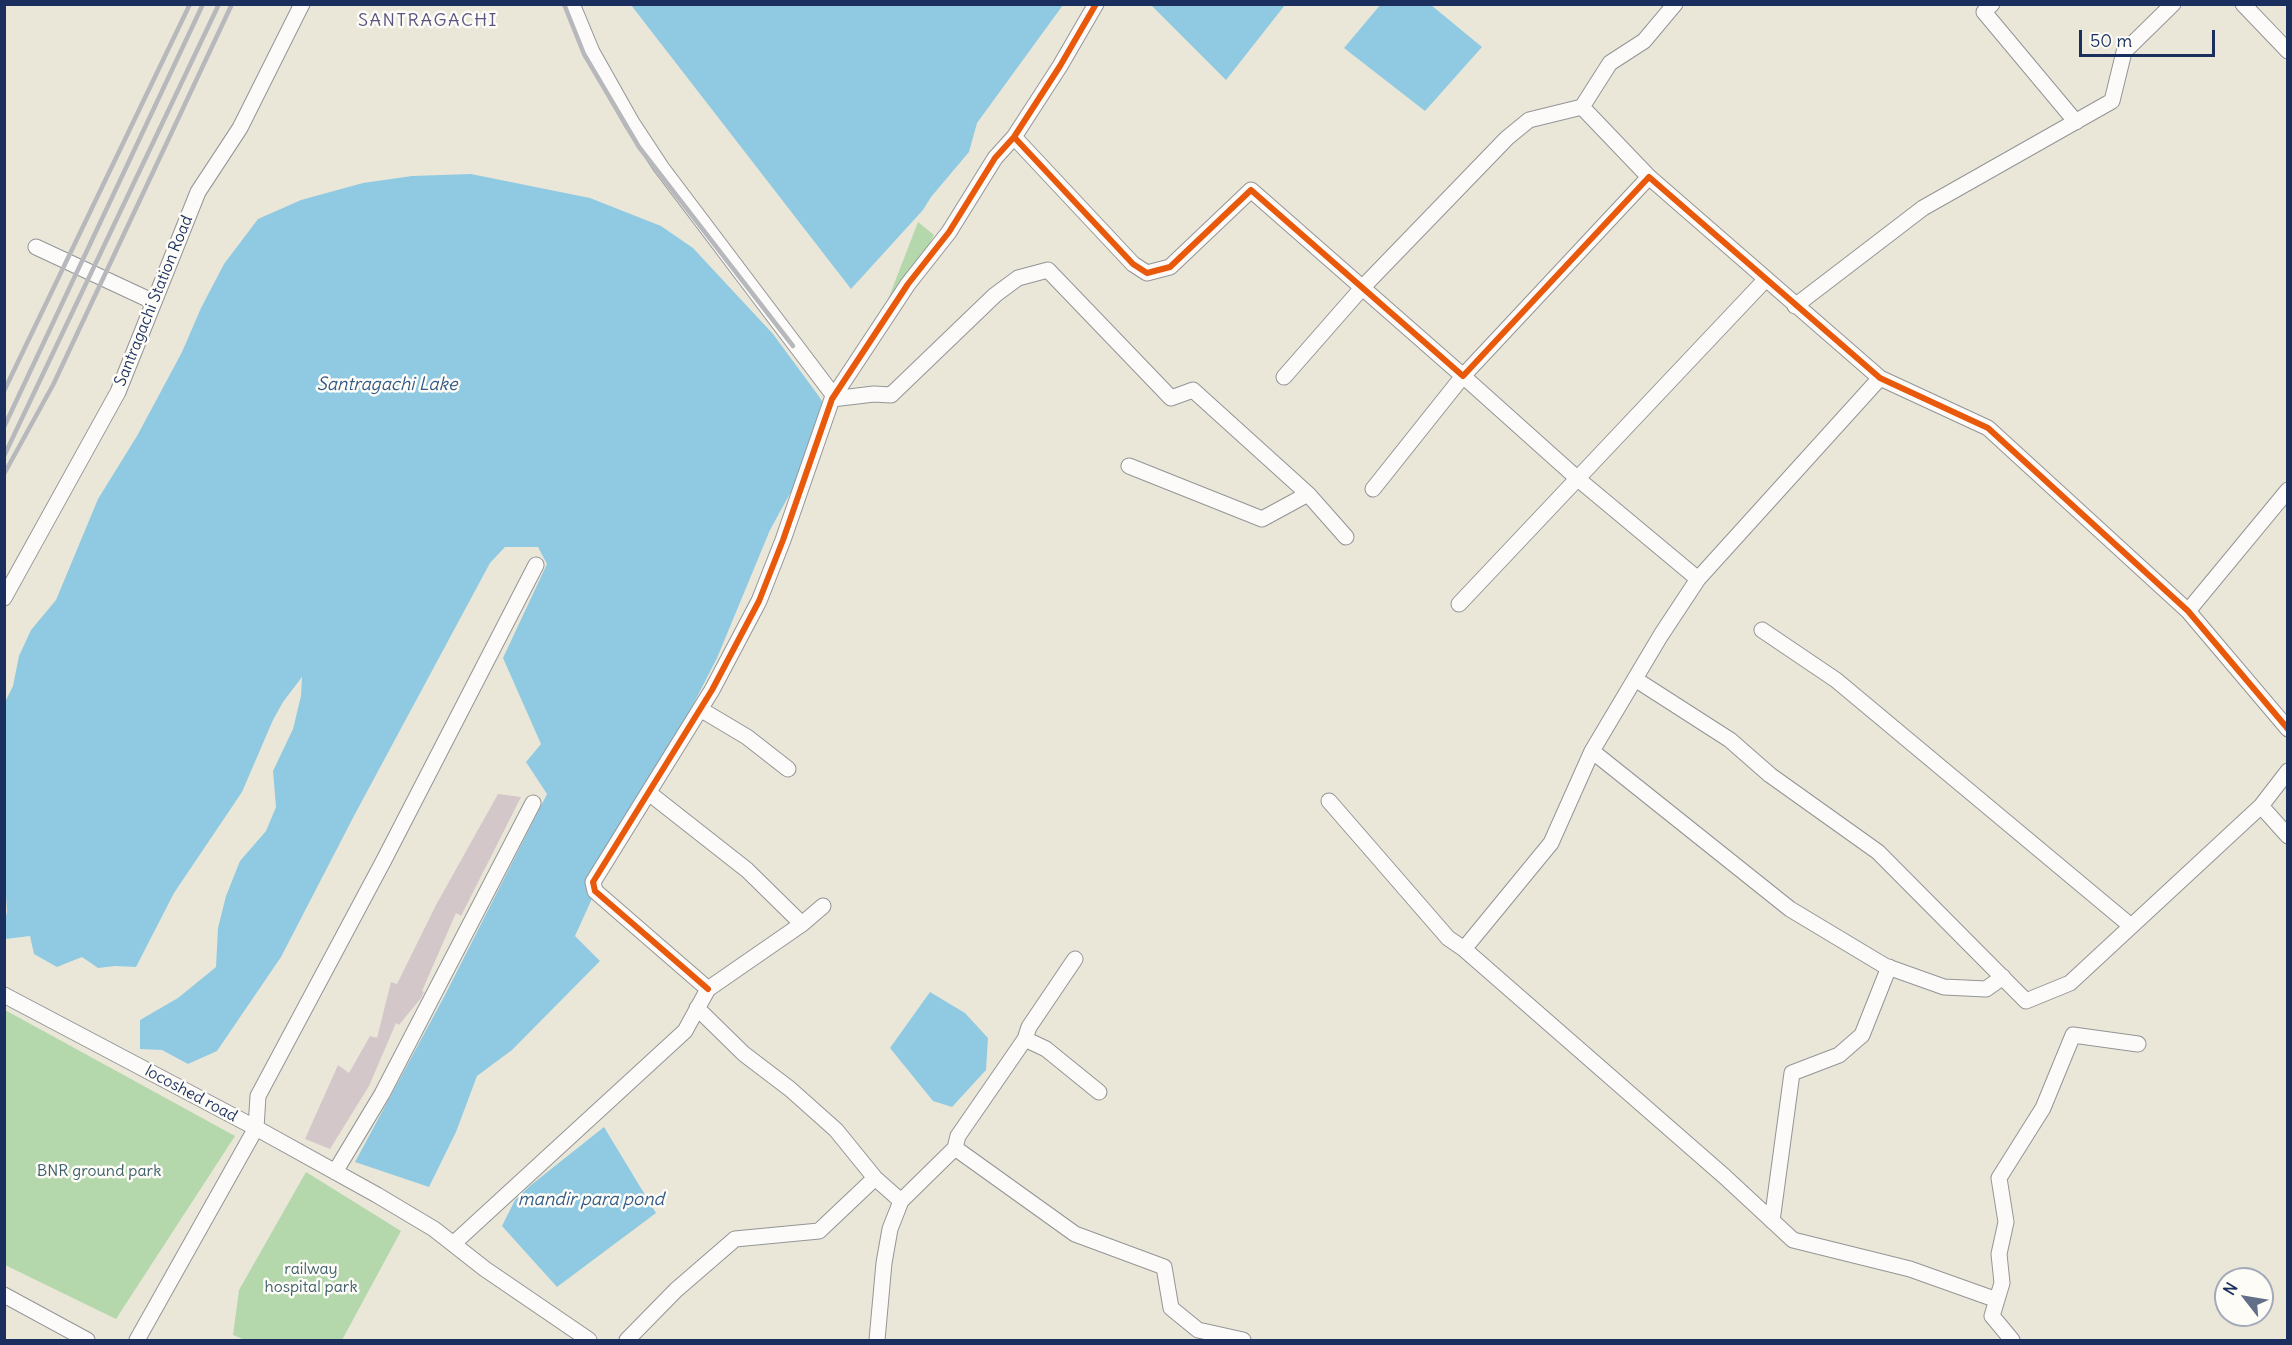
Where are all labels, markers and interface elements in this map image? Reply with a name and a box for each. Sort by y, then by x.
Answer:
district label: SANTRAGACHI [358,10,498,32]
scale bar [2082,18,2218,56]
text: 50 m [2090,29,2132,52]
street label: Santragachi Station Road [111,213,197,389]
water label: Santragachi Lake [317,374,457,396]
street label: locoshed road [142,1062,240,1126]
park label: BNR ground park [37,1161,161,1181]
water label: mandir para pond [518,1189,664,1211]
park label: railway hospital park [264,1259,358,1297]
north arrow [2214,1267,2274,1327]
text: N [2219,1279,2242,1299]

